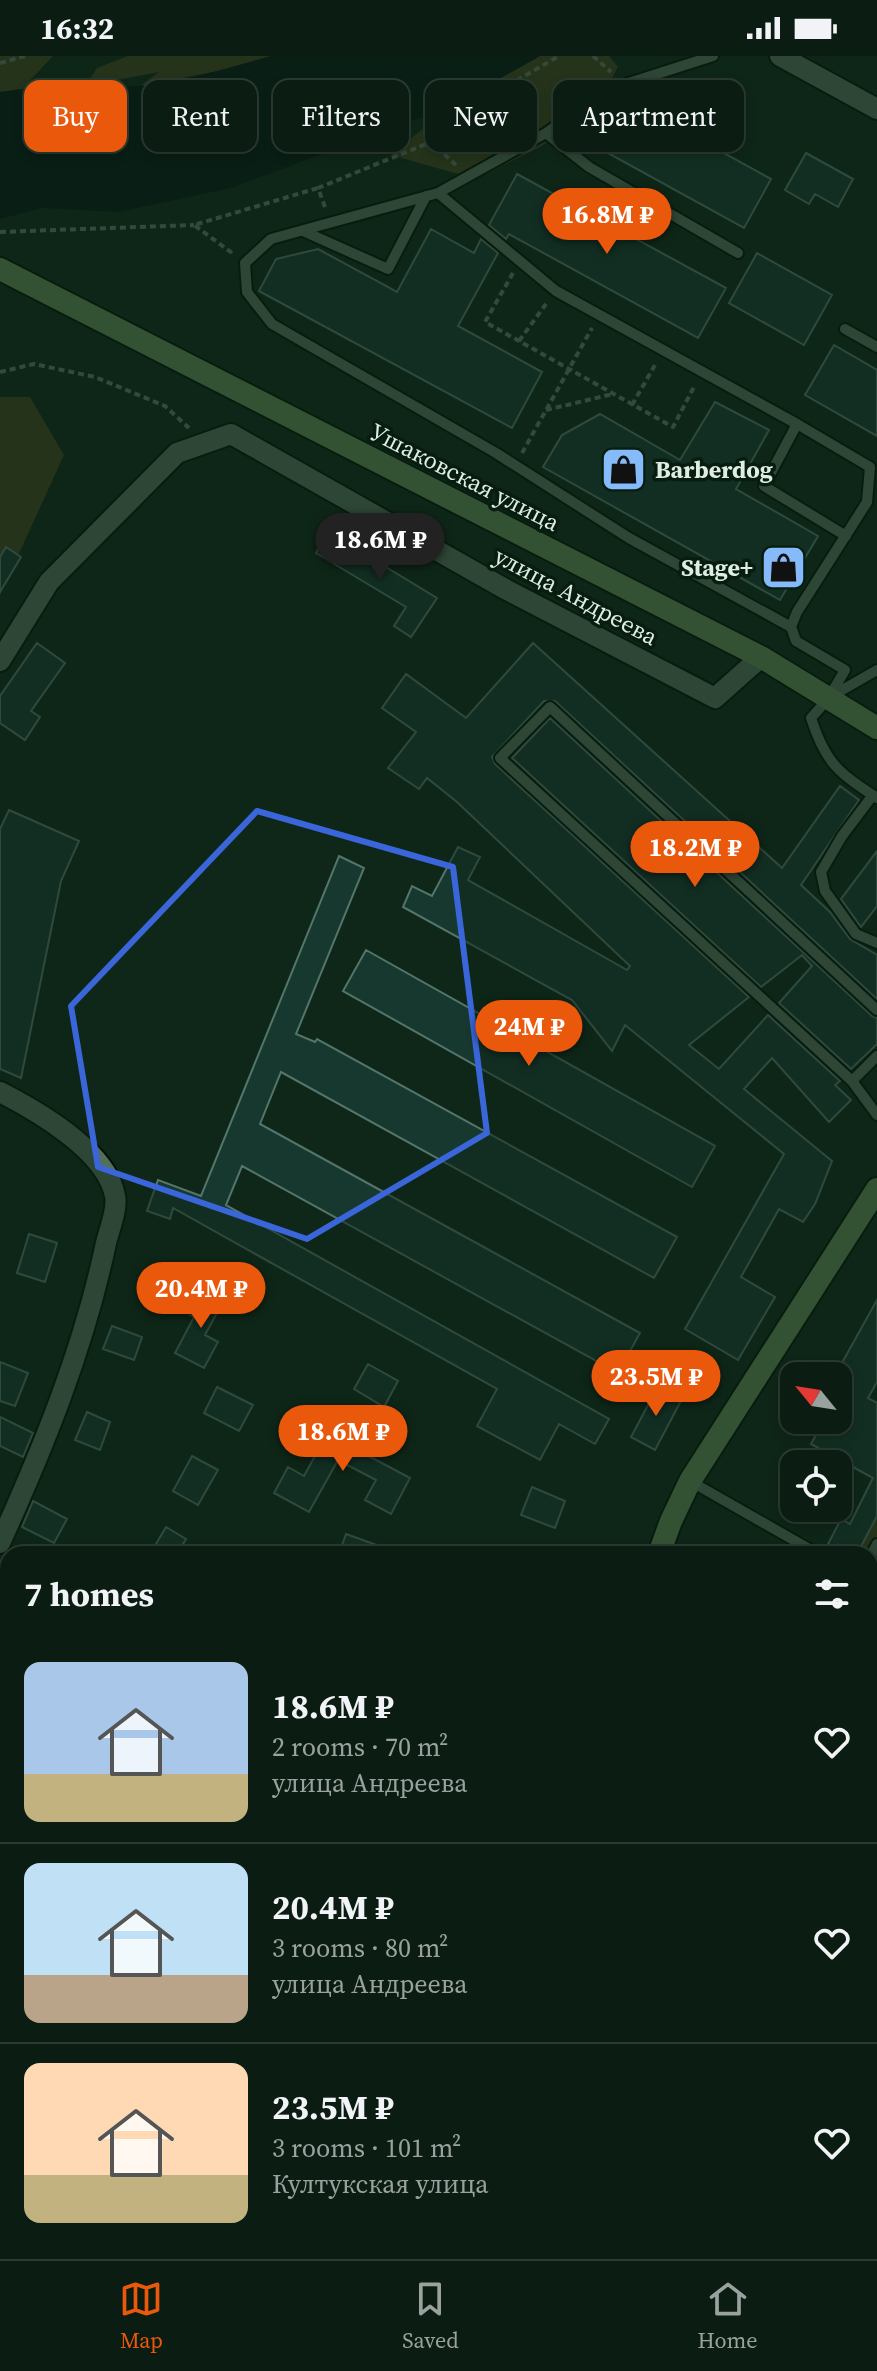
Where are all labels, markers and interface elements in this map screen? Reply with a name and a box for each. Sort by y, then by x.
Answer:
text: 16:32 [40,8,114,49]
chip: Buy [24,80,127,152]
chip: Rent [143,80,257,152]
chip: Filters [273,80,409,152]
chip: New [425,80,537,152]
chip: Apartment [553,80,744,152]
pin: 16.8M ₽ [533,188,681,256]
text: 16.8M ₽ [560,196,654,232]
street label: Ушаковская улица [365,415,566,539]
shop icon: Barberdog [600,445,648,493]
place label: Barberdog [655,453,773,486]
pin: 18.6M ₽ [306,513,454,581]
text: 18.6M ₽ [333,521,427,557]
street label: улица Андреева [489,539,664,653]
shop icon: Stage+ [760,543,808,591]
place label: Stage+ [681,551,753,584]
pin: 18.2M ₽ [621,821,769,889]
text: 18.2M ₽ [648,829,742,865]
pin: 24M ₽ [473,1000,585,1068]
text: 24M ₽ [493,1008,565,1044]
pin: 20.4M ₽ [127,1262,275,1330]
text: 20.4M ₽ [154,1270,248,1306]
pin: 23.5M ₽ [582,1350,730,1418]
text: 23.5M ₽ [609,1358,703,1394]
north arrow [780,1362,852,1434]
map controls [780,1362,852,1522]
pin: 18.6M ₽ [269,1405,417,1473]
text: 18.6M ₽ [296,1413,390,1449]
button: locate [780,1450,852,1522]
text: 7 homes [24,1571,154,1617]
icon: filters [810,1572,854,1616]
text: 18.6M ₽ [272,1683,394,1729]
icon: home [88,1694,184,1790]
icon: heart [810,1720,854,1764]
text: 2 rooms · 70 m² [272,1729,448,1765]
text: улица Андреева [272,1765,468,1801]
text: 20.4M ₽ [272,1884,394,1930]
icon: home [88,1895,184,1991]
icon: heart [810,1921,854,1965]
text: 3 rooms · 80 m² [272,1930,448,1966]
text: улица Андреева [272,1966,468,2002]
text: 23.5M ₽ [272,2084,394,2130]
icon: home [88,2095,184,2191]
icon: heart [810,2121,854,2165]
text: 3 rooms · 101 m² [272,2130,461,2166]
text: Култукская улица [272,2166,489,2202]
tab: Map [119,2277,163,2355]
tab: Saved [402,2277,459,2355]
tab: Home [698,2277,758,2355]

